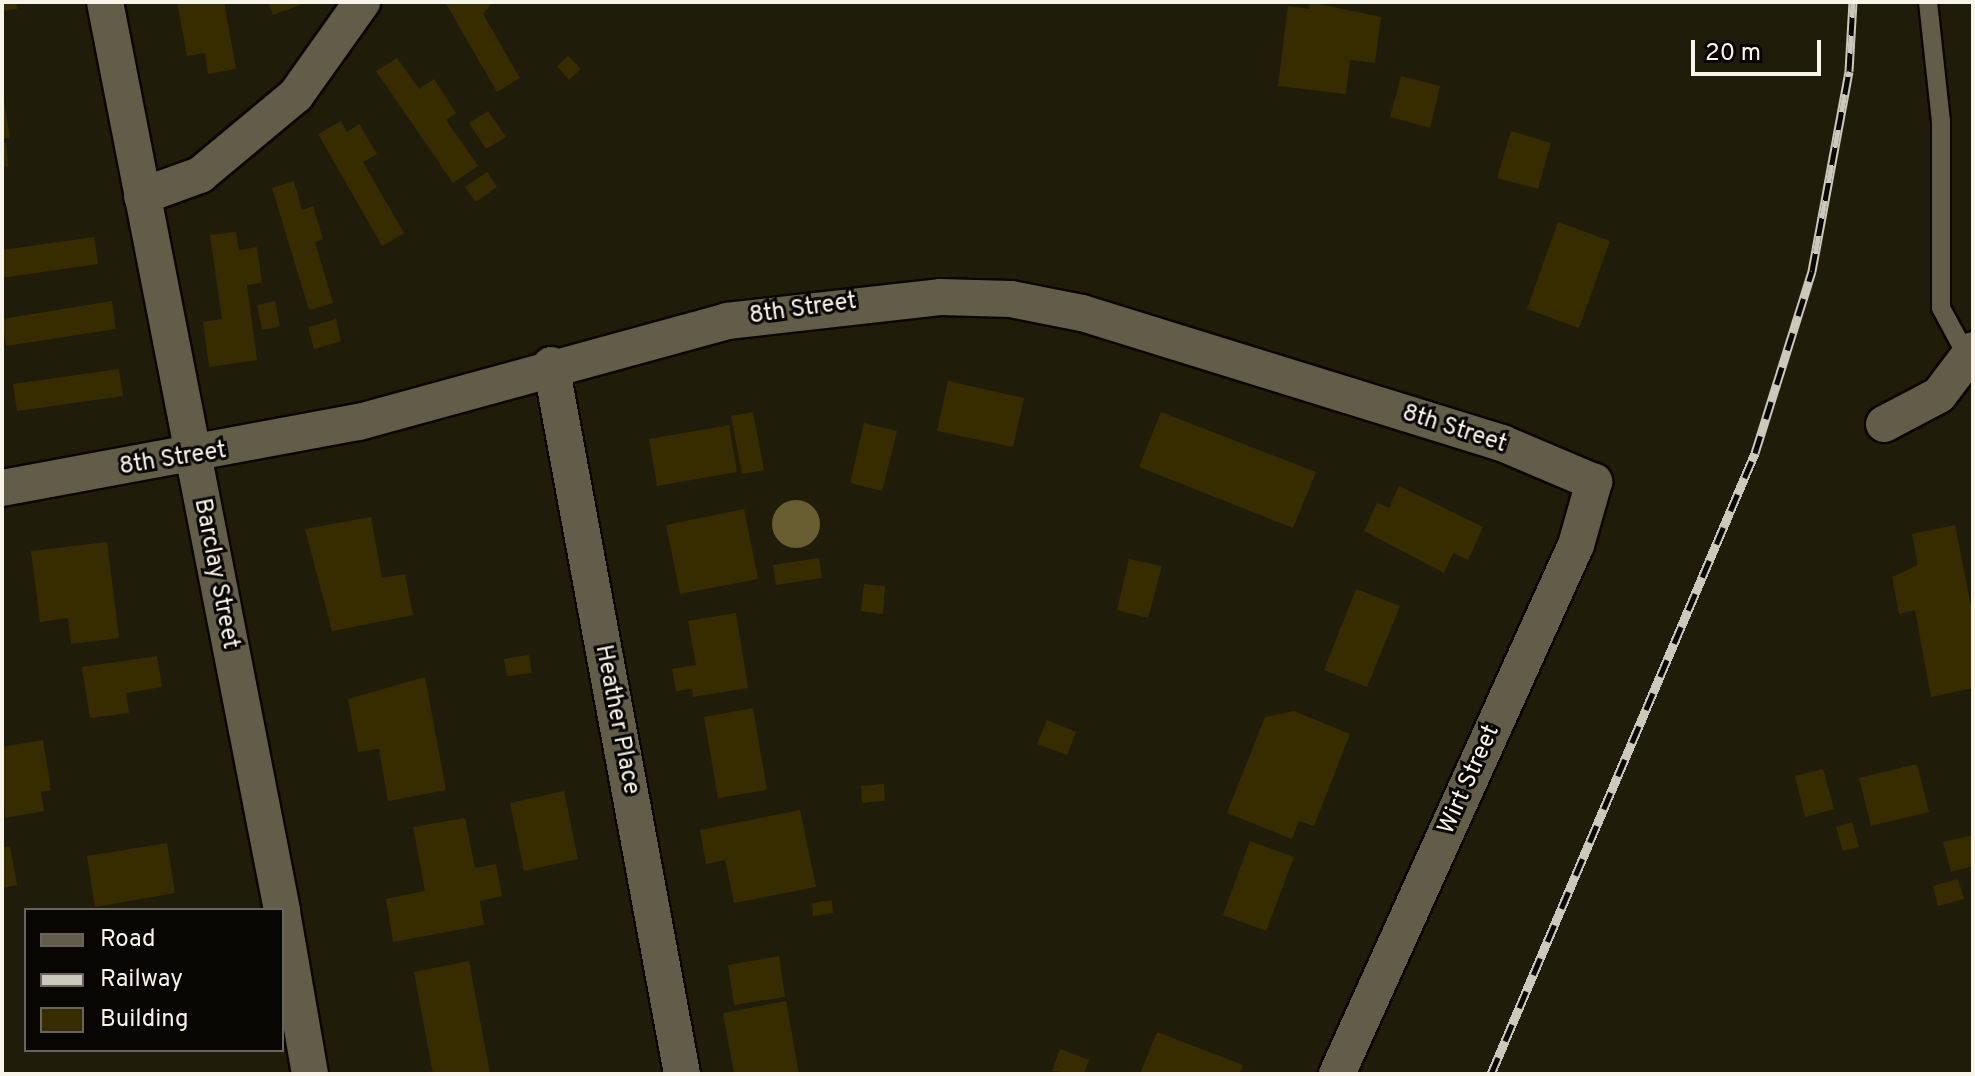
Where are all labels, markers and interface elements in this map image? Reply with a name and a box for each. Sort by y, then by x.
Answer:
scale bar [1695,24,1825,74]
text: 20 m [1705,39,1761,69]
street label: 8th Street [747,288,859,332]
street label: 8th Street [1398,400,1510,460]
street label: 8th Street [117,437,229,483]
street label: Barclay Street [186,496,244,652]
street label: Heather Place [587,643,645,797]
street label: Wirt Street [1433,721,1507,839]
legend [24,908,284,1052]
text: Road [100,925,156,955]
text: Railway [100,965,183,995]
text: Building [100,1005,189,1035]

